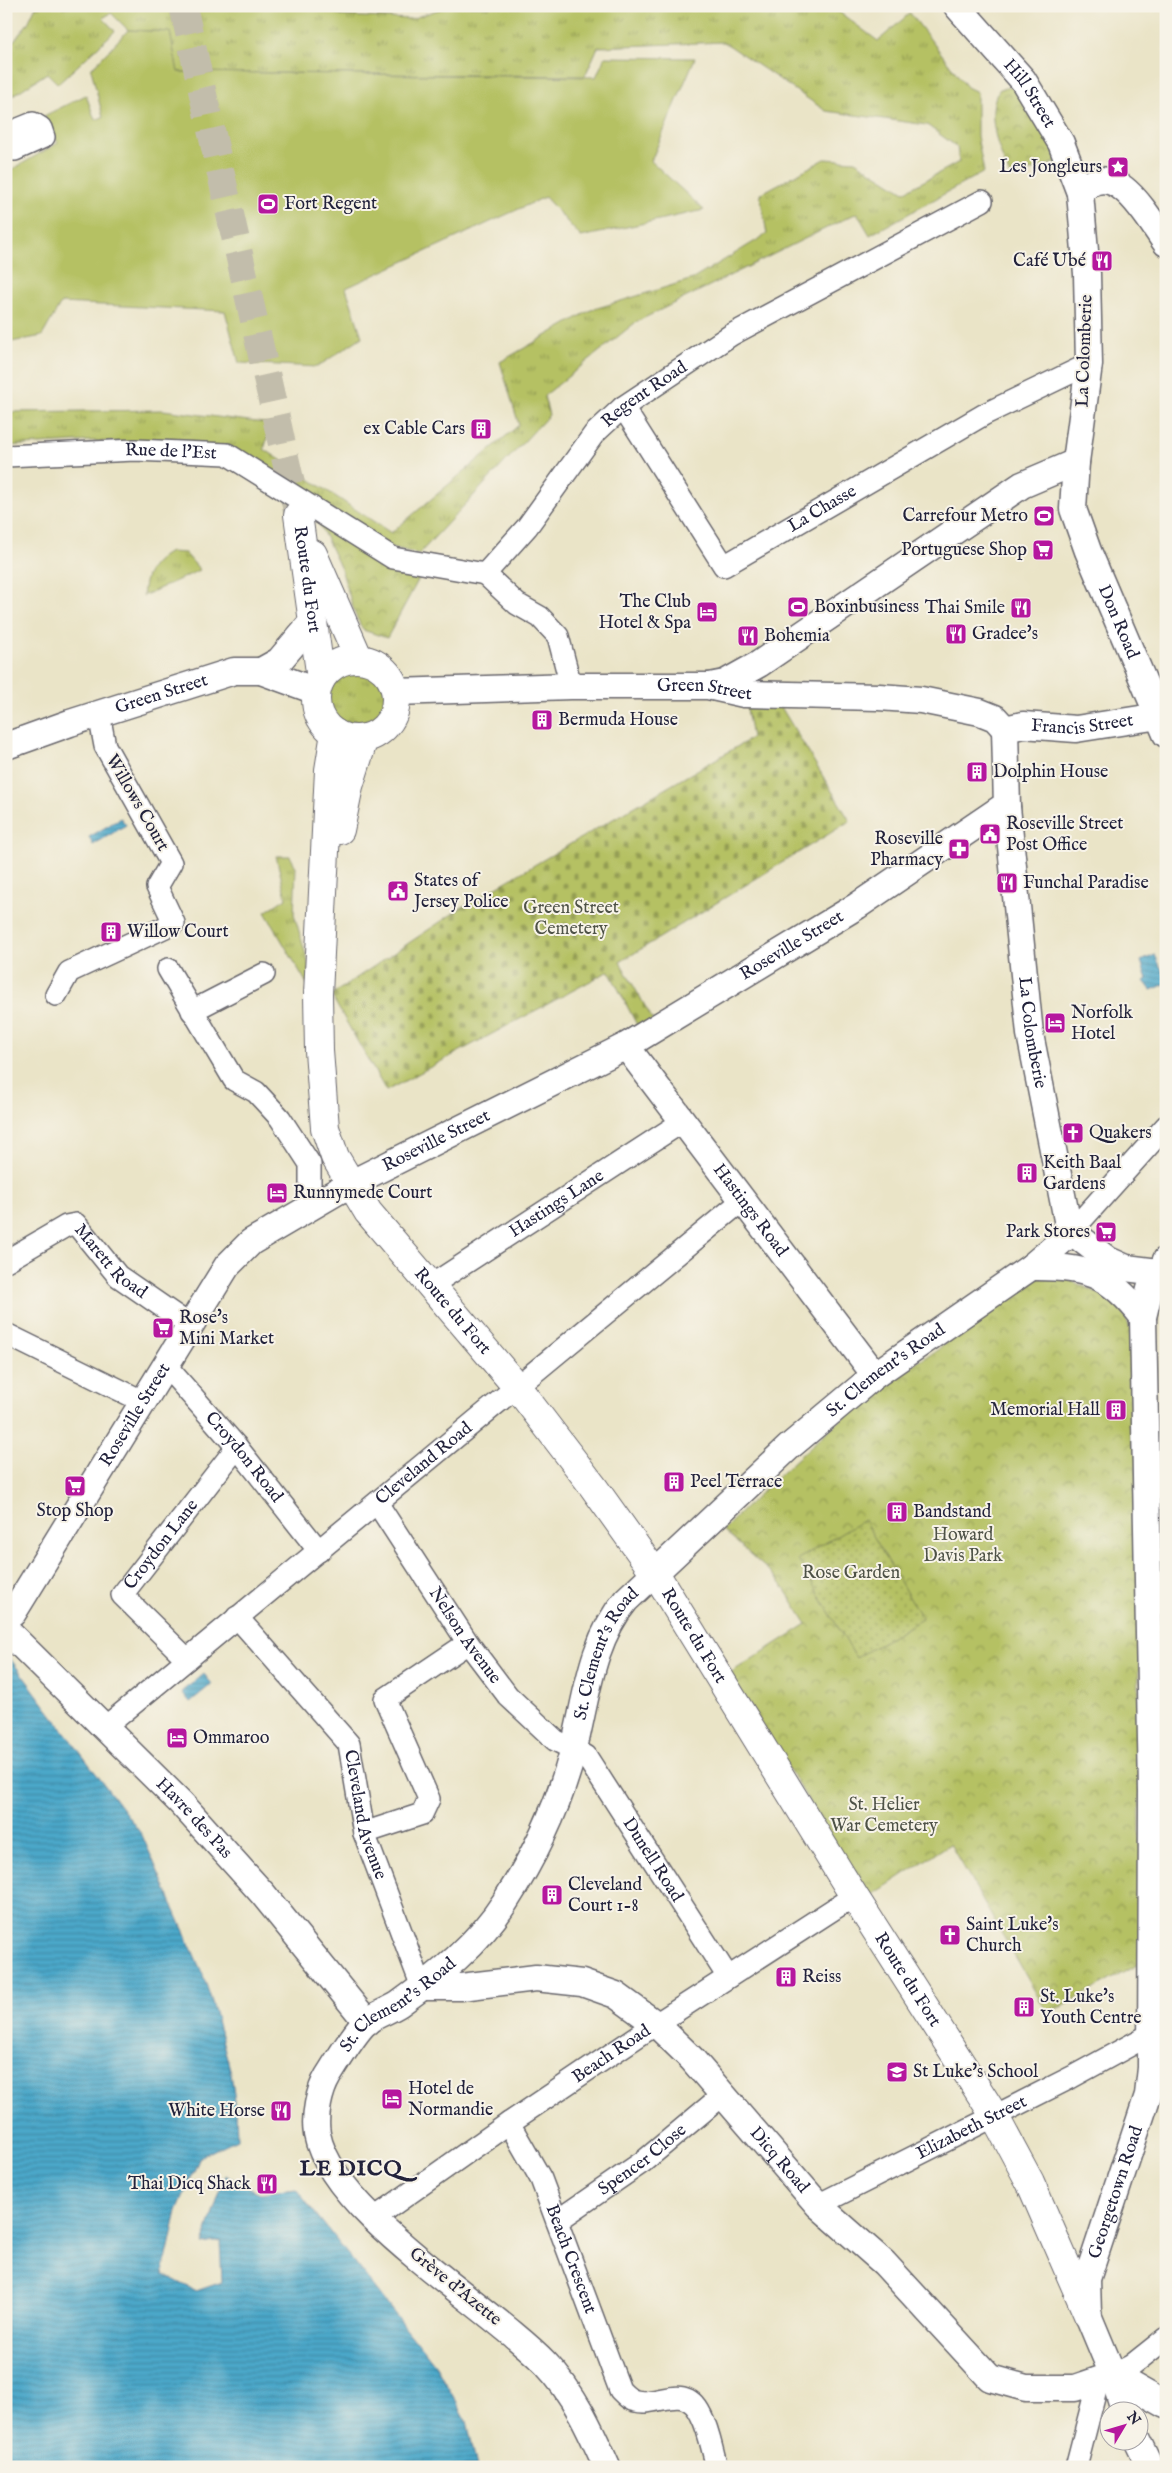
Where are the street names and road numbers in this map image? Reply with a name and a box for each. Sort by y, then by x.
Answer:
street label: Hill Street [998,54,1061,132]
street label: La Colomberie [1072,294,1098,408]
street label: Regent Road [597,356,692,433]
street label: Rue de l'Est [124,438,217,465]
street label: La Chasse [784,480,861,538]
street label: Route du Fort [288,524,326,634]
street label: Don Road [1092,581,1144,663]
street label: Green Street [112,669,211,719]
street label: Green Street [657,675,752,706]
street label: Francis Street [1030,709,1135,741]
street label: Willows Court [100,751,174,855]
street label: Roseville Street [736,905,848,986]
street label: La Colomberie [1013,975,1052,1090]
street label: Roseville Street [379,1104,494,1177]
street label: Hastings Road [708,1159,793,1262]
street label: Hastings Lane [505,1164,608,1243]
street label: Marett Road [69,1219,152,1304]
street label: Route du Fort [409,1263,496,1360]
street label: St. Clement's Road [822,1318,950,1422]
street label: Roseville Street [95,1359,176,1471]
street label: Croydon Road [200,1407,288,1508]
street label: Cleveland Road [371,1417,477,1510]
street label: Croydon Lane [119,1495,204,1595]
street label: St. Clement's Road [569,1582,644,1722]
street label: Nelson Avenue [423,1583,506,1689]
street label: Route du Fort [656,1584,732,1688]
street label: Cleveland Avenue [339,1748,392,1883]
street label: Havre des Pas [151,1773,237,1864]
street label: Dunell Road [617,1813,689,1907]
street label: Route du Fort [869,1928,946,2031]
street label: St. Clement's Road [335,1952,461,2057]
street label: Beach Road [568,2019,656,2089]
street label: Elizabeth Street [913,2090,1031,2165]
street label: Spencer Close [594,2119,691,2201]
street label: Dicq Road [744,2122,815,2198]
street label: Georgetown Road [1083,2123,1149,2262]
street label: Beach Crescent [540,2201,602,2317]
street label: Grève d'Azette [404,2243,506,2331]

